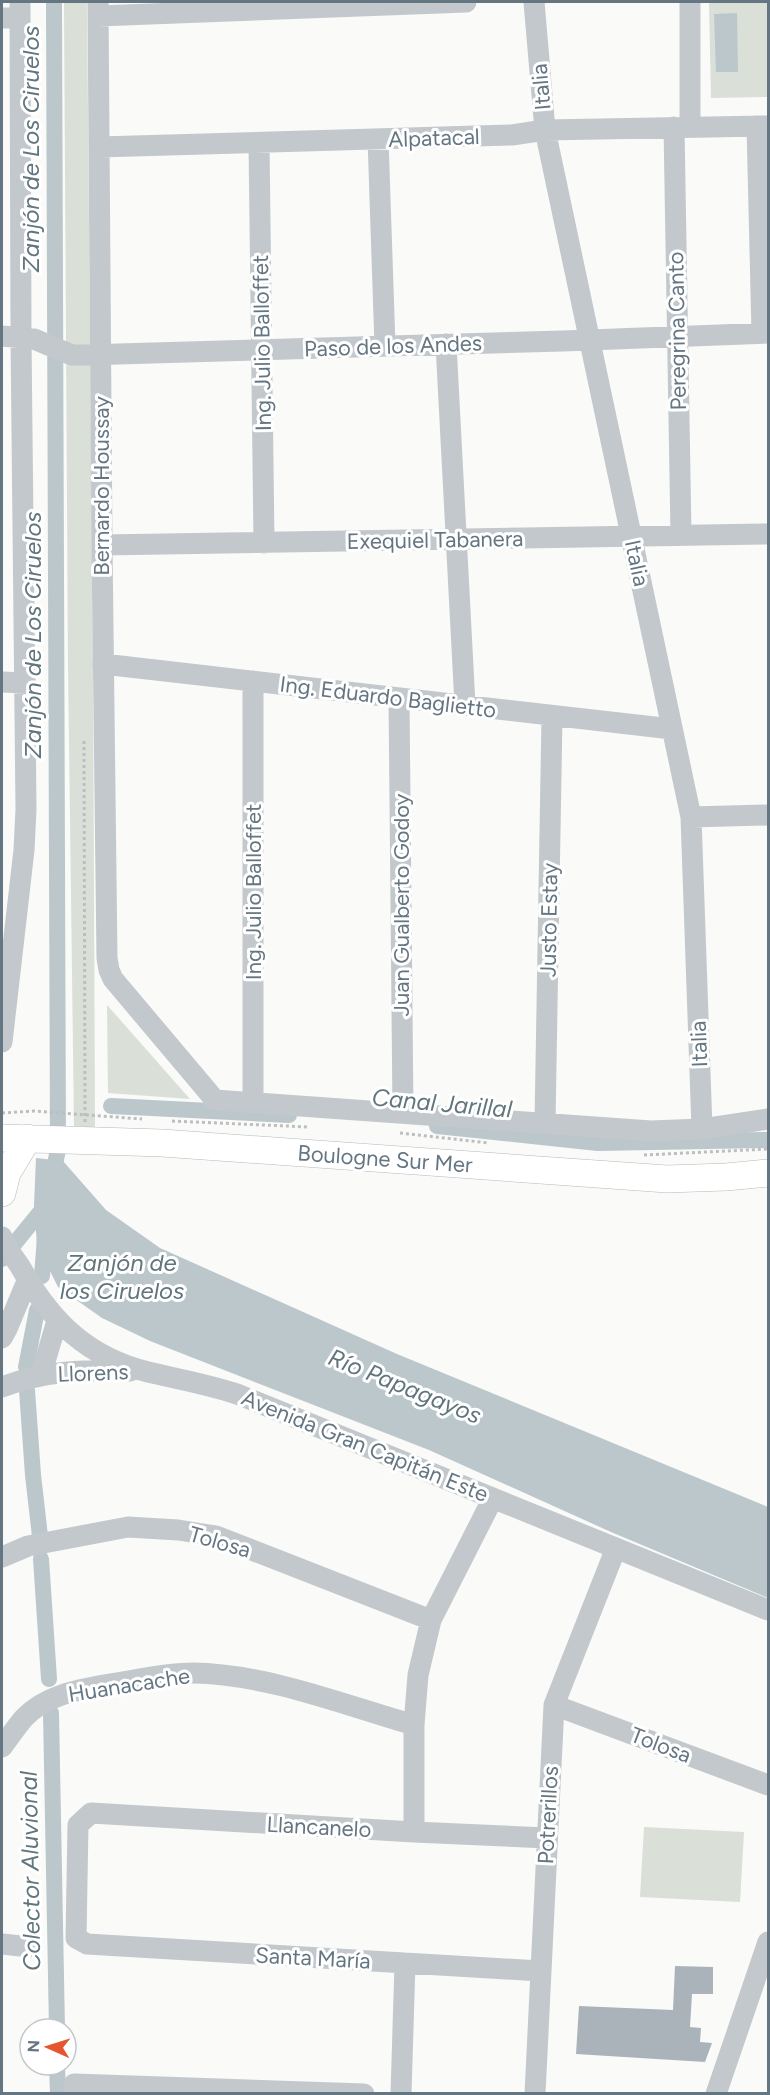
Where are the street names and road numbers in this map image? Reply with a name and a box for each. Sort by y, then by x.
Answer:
street label: Italia [526,63,556,111]
street label: Alpatacal [388,123,480,153]
street label: Peregrina Canto [662,251,692,411]
street label: Ing. Julio Balloffet [247,255,277,431]
street label: Paso de los Andes [304,329,482,363]
street label: Bernardo Houssay [88,396,115,576]
street label: Exequiel Tabanera [346,525,524,555]
street label: Italia [619,537,655,589]
street label: Ing. Eduardo Baglietto [278,670,498,724]
street label: Juan Gualberto Godoy [388,793,415,1016]
street label: Ing. Julio Balloffet [240,804,267,980]
street label: Justo Estay [535,862,564,977]
street label: Italia [685,1020,713,1068]
street label: Boulogne Sur Mer [297,1139,474,1179]
street label: Llorens [57,1358,129,1388]
street label: Avenida Gran Capitán Este [238,1384,492,1508]
street label: Tolosa [186,1520,254,1564]
street label: Huanacache [66,1662,192,1708]
street label: Tolosa [627,1721,695,1769]
street label: Potrerillos [532,1765,564,1865]
street label: Llancanelo [266,1811,372,1843]
street label: Santa María [255,1941,371,1975]

